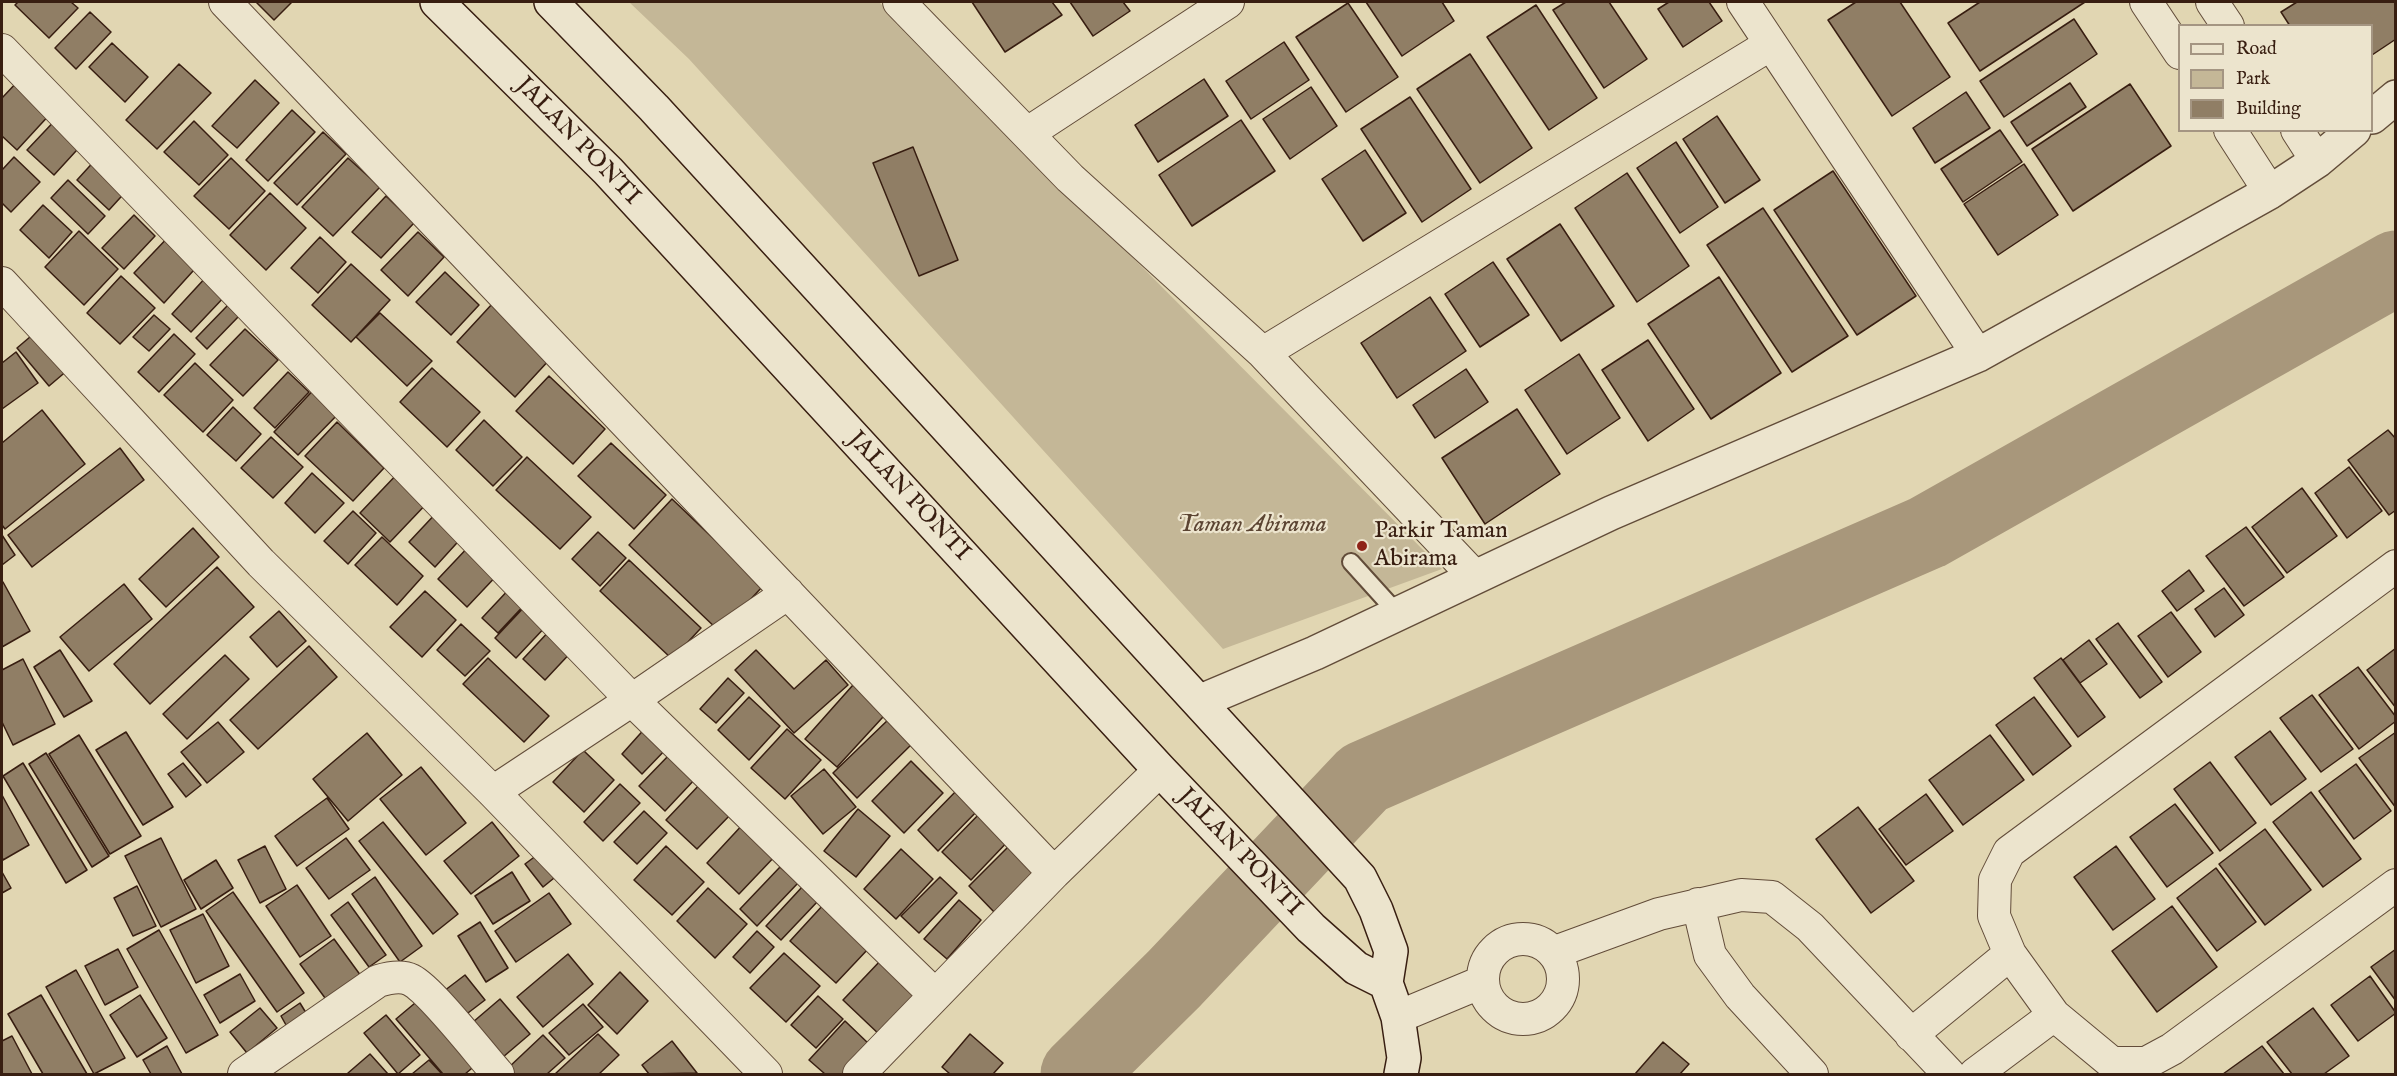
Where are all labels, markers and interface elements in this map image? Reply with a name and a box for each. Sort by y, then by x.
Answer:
legend [2178,24,2373,132]
text: Road [2236,38,2277,61]
text: Park [2236,68,2270,91]
street label: JALAN PONTI [509,72,645,212]
text: Building [2236,98,2301,121]
street label: JALAN PONTI [841,426,975,568]
park label: Taman Abirama [1177,512,1327,540]
place label: Parkir Taman Abirama [1374,518,1508,574]
marker: Parkir Taman Abirama [1355,539,1369,553]
street label: JALAN PONTI [1171,783,1307,923]

